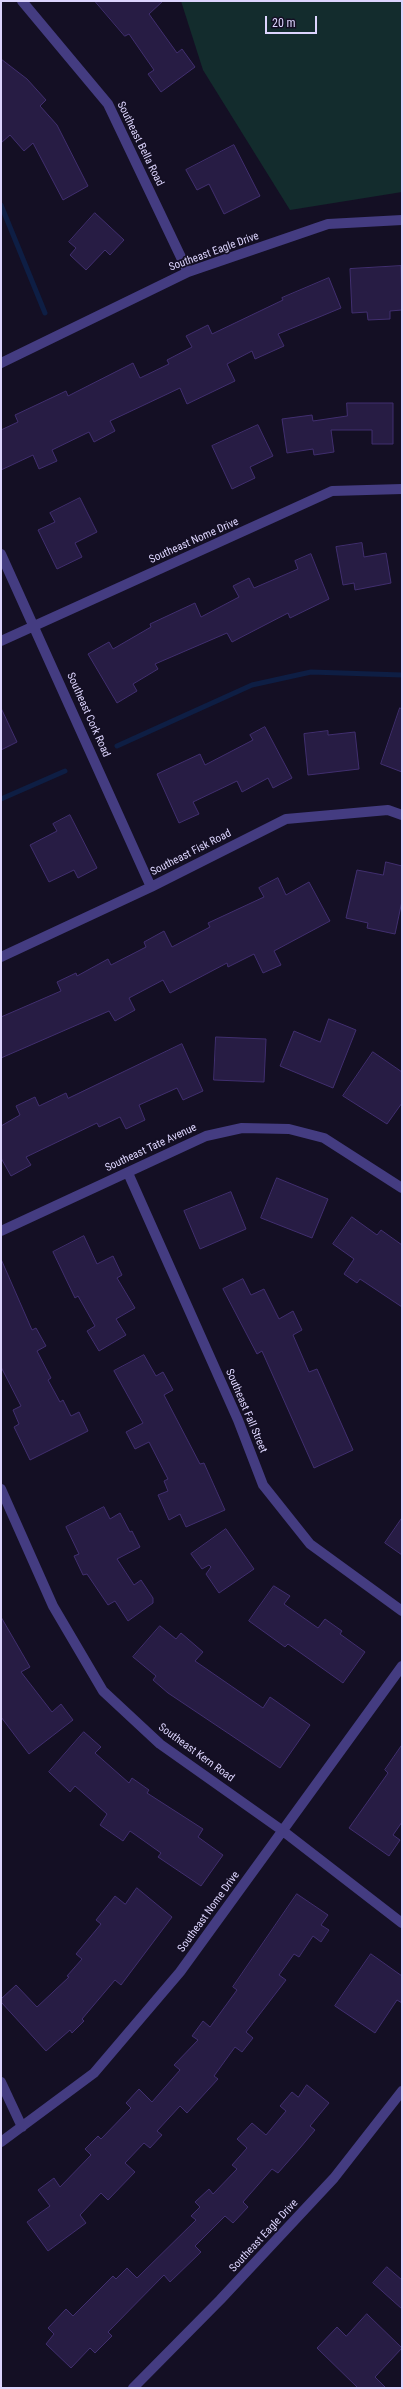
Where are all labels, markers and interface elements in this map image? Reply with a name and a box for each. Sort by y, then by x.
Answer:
scale bar [267,8,319,34]
text: 20 m [272,16,296,30]
street label: Southeast Bella Road [114,100,166,188]
street label: Southeast Eagle Drive [167,230,261,274]
street label: Southeast Nome Drive [147,515,241,567]
street label: Southeast Cork Road [63,671,113,759]
street label: Southeast Fisk Road [148,827,234,879]
street label: Southeast Tate Avenue [103,1121,199,1175]
street label: Southeast Fall Street [222,1367,270,1455]
street label: Southeast Kern Road [155,1721,237,1785]
street label: Southeast Nome Drive [175,1869,243,1955]
street label: Southeast Eagle Drive [227,2197,301,2275]

